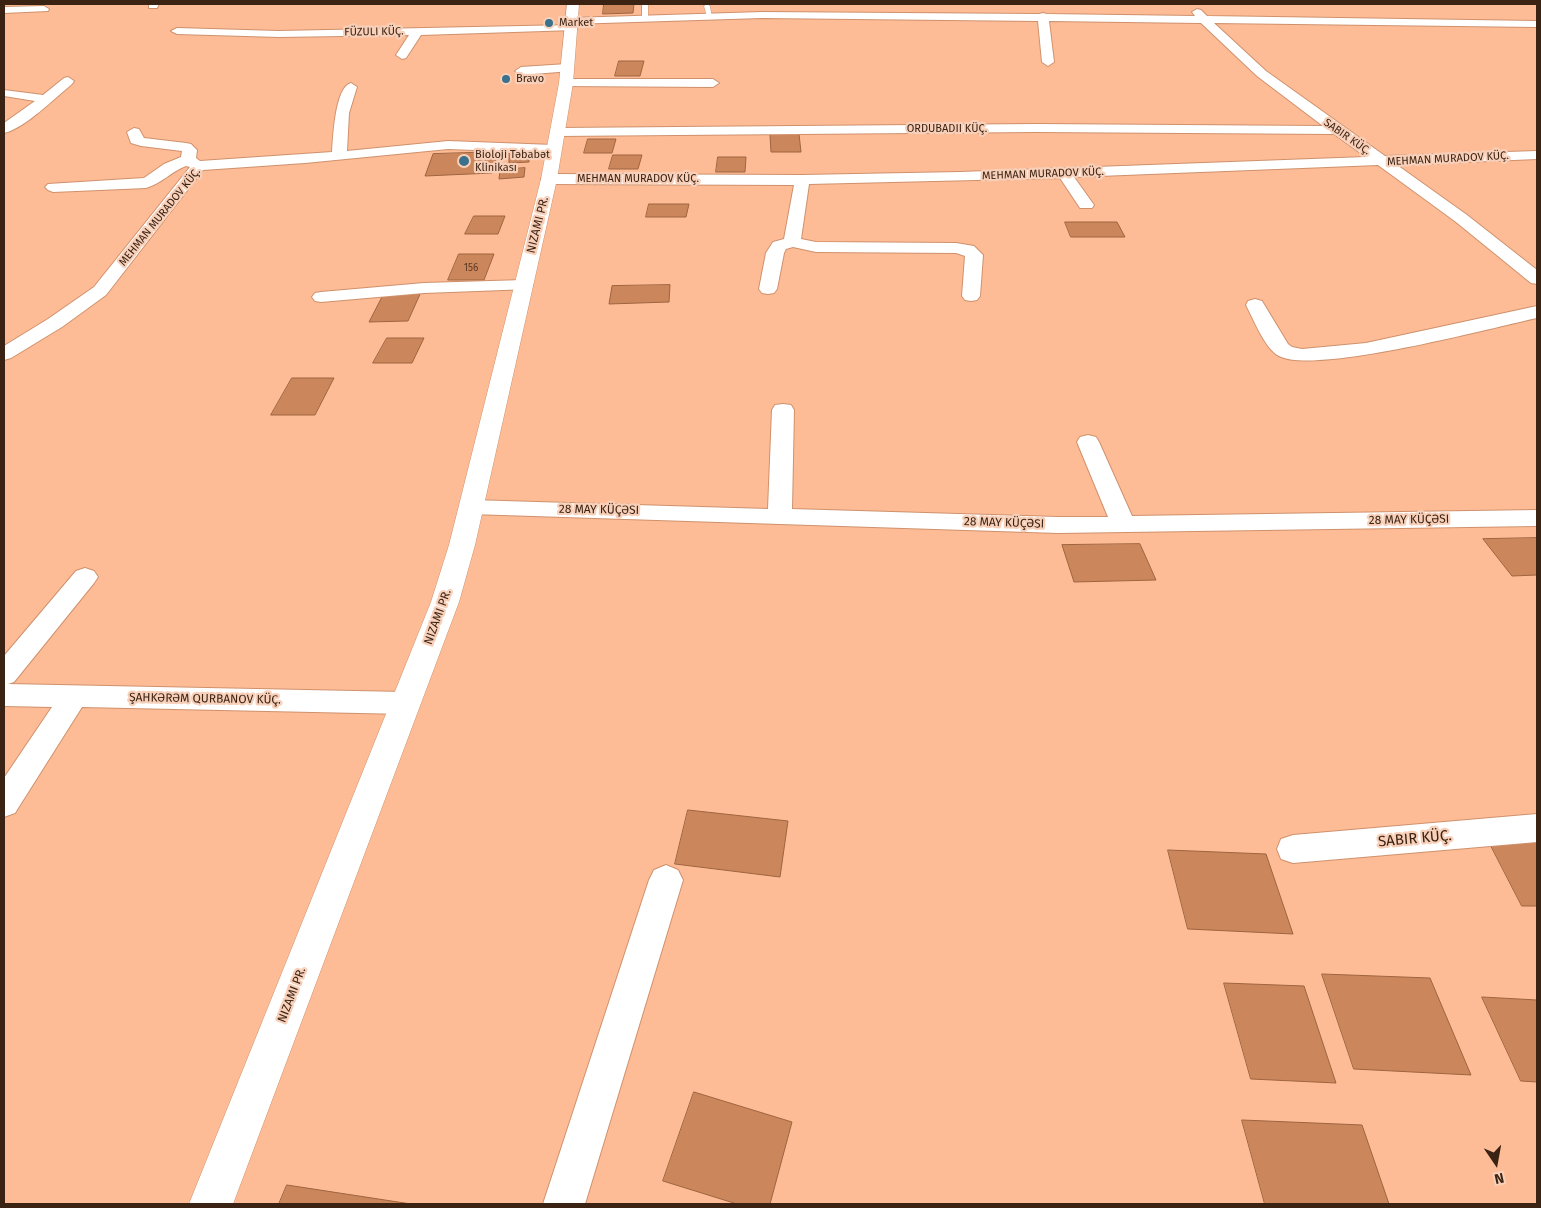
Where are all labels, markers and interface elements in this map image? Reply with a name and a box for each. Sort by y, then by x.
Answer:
place label: Market [559,16,593,30]
marker: Market [543,17,555,29]
street label: FÜZULI KÜÇ. [344,25,404,39]
place label: Bravo [516,72,544,86]
marker: Bravo [500,73,512,85]
street label: SABIR KÜÇ. [1321,116,1373,158]
street label: ORDUBADII KÜÇ. [907,122,987,136]
place label: Bioloji Təbabət Klinikası [475,148,550,174]
street label: MEHMAN MURADOV KÜÇ. [1387,149,1509,169]
marker: Bioloji Təbabət Klinikası [457,154,471,168]
street label: MEHMAN MURADOV KÜÇ. [116,165,204,269]
street label: MEHMAN MURADOV KÜÇ. [982,165,1104,183]
street label: MEHMAN MURADOV KÜÇ. [577,172,699,186]
street label: NIZAMI PR. [524,195,552,255]
house number: 156 [464,262,478,274]
street label: 28 MAY KÜÇƏSI [559,502,639,518]
street label: 28 MAY KÜÇƏSI [1369,512,1449,528]
street label: 28 MAY KÜÇƏSI [964,514,1044,532]
street label: NIZAMI PR. [421,587,455,647]
street label: ŞAHKƏRƏM QURBANOV KÜÇ. [129,690,281,708]
street label: SABIR KÜÇ. [1377,827,1453,851]
street label: NIZAMI PR. [275,965,309,1025]
north arrow [1471,1138,1521,1188]
text: N [1493,1169,1506,1187]

